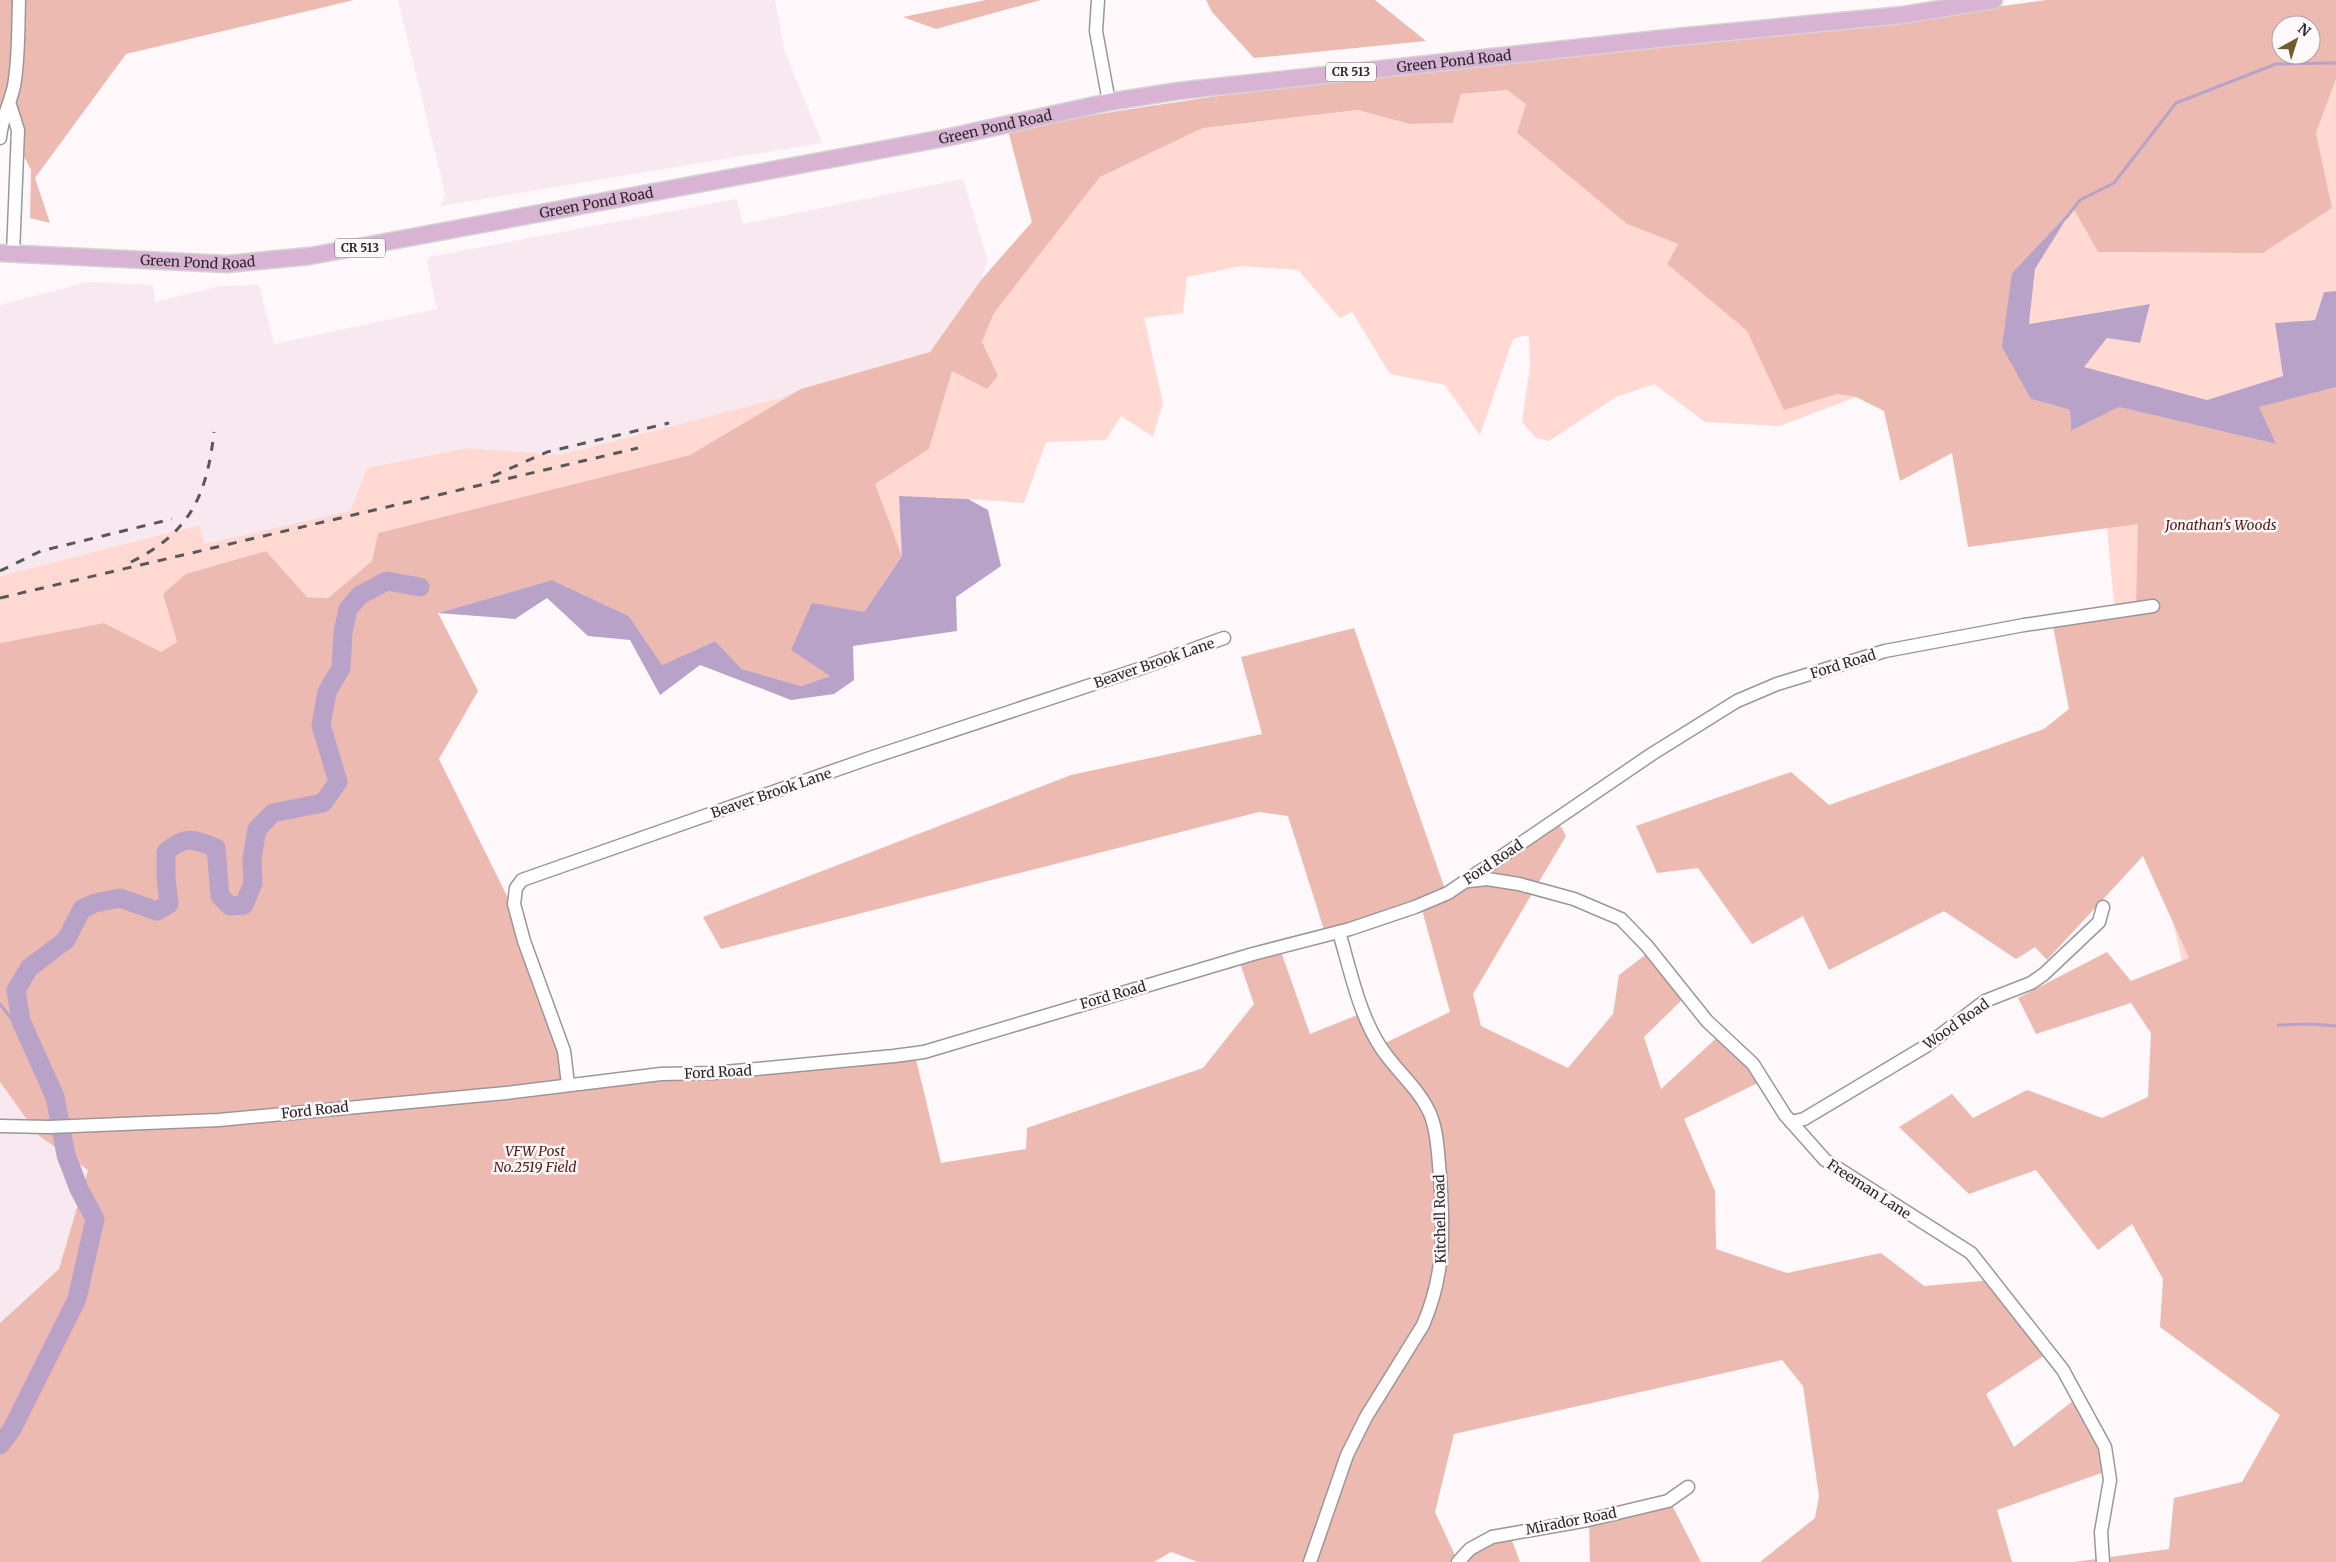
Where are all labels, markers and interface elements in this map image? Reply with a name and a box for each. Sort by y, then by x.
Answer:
north arrow [2271,15,2321,65]
text: N [2294,19,2314,40]
street label: Green Pond Road [1396,46,1513,76]
road number: CR 513 [1326,62,1376,82]
street label: Green Pond Road [937,106,1054,148]
street label: Green Pond Road [538,183,655,222]
road number: CR 513 [335,238,385,258]
street label: Green Pond Road [140,251,257,273]
park label: Jonathan's Woods [2163,516,2277,534]
street label: Beaver Brook Lane [1091,634,1217,692]
street label: Ford Road [1808,645,1879,683]
street label: Beaver Brook Lane [708,764,834,822]
street label: Ford Road [1460,835,1527,888]
street label: Ford Road [1078,977,1149,1013]
street label: Wood Road [1919,994,1993,1054]
street label: Ford Road [684,1061,753,1083]
street label: Ford Road [280,1097,350,1122]
park label: VFW Post No.2519 Field [494,1142,576,1176]
street label: Freeman Lane [1824,1155,1914,1223]
street label: Kitchell Road [1430,1174,1450,1264]
street label: Mirador Road [1524,1503,1619,1539]

